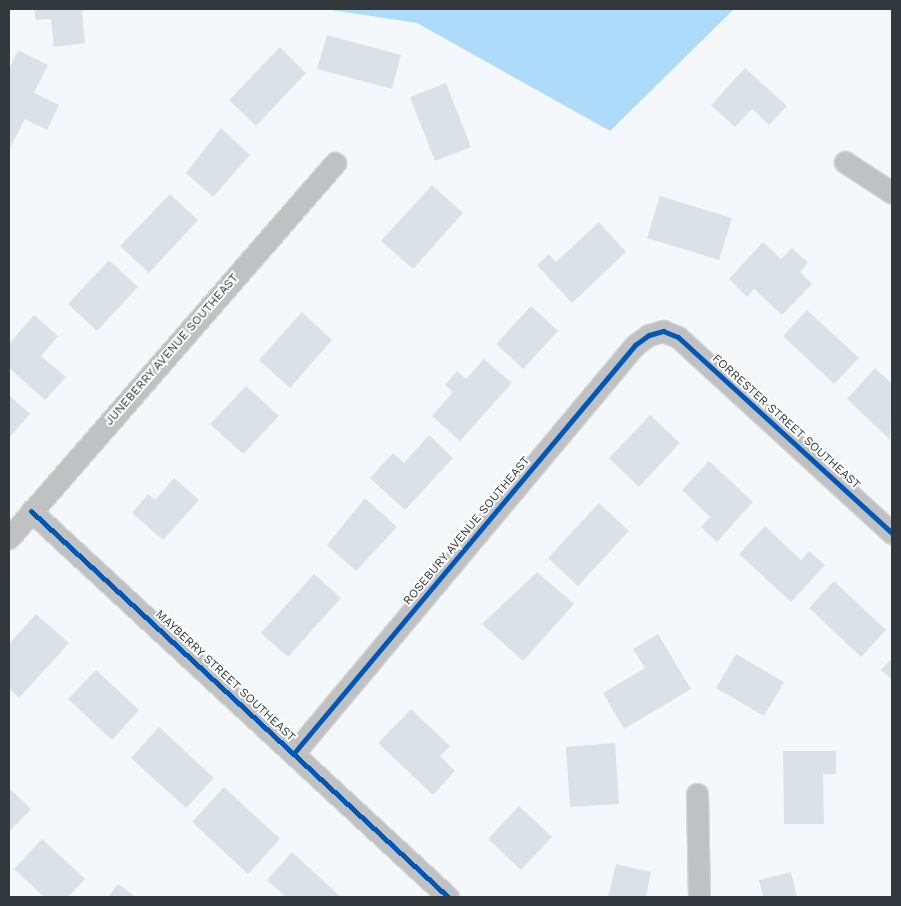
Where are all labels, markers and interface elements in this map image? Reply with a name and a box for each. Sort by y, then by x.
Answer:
street label: JUNEBERRY AVENUE SOUTHEAST [102,271,242,429]
street label: FORRESTER STREET SOUTHEAST [709,352,863,492]
street label: ROSEBURY AVENUE SOUTHEAST [400,454,534,608]
street label: MAYBERRY STREET SOUTHEAST [152,607,298,745]

